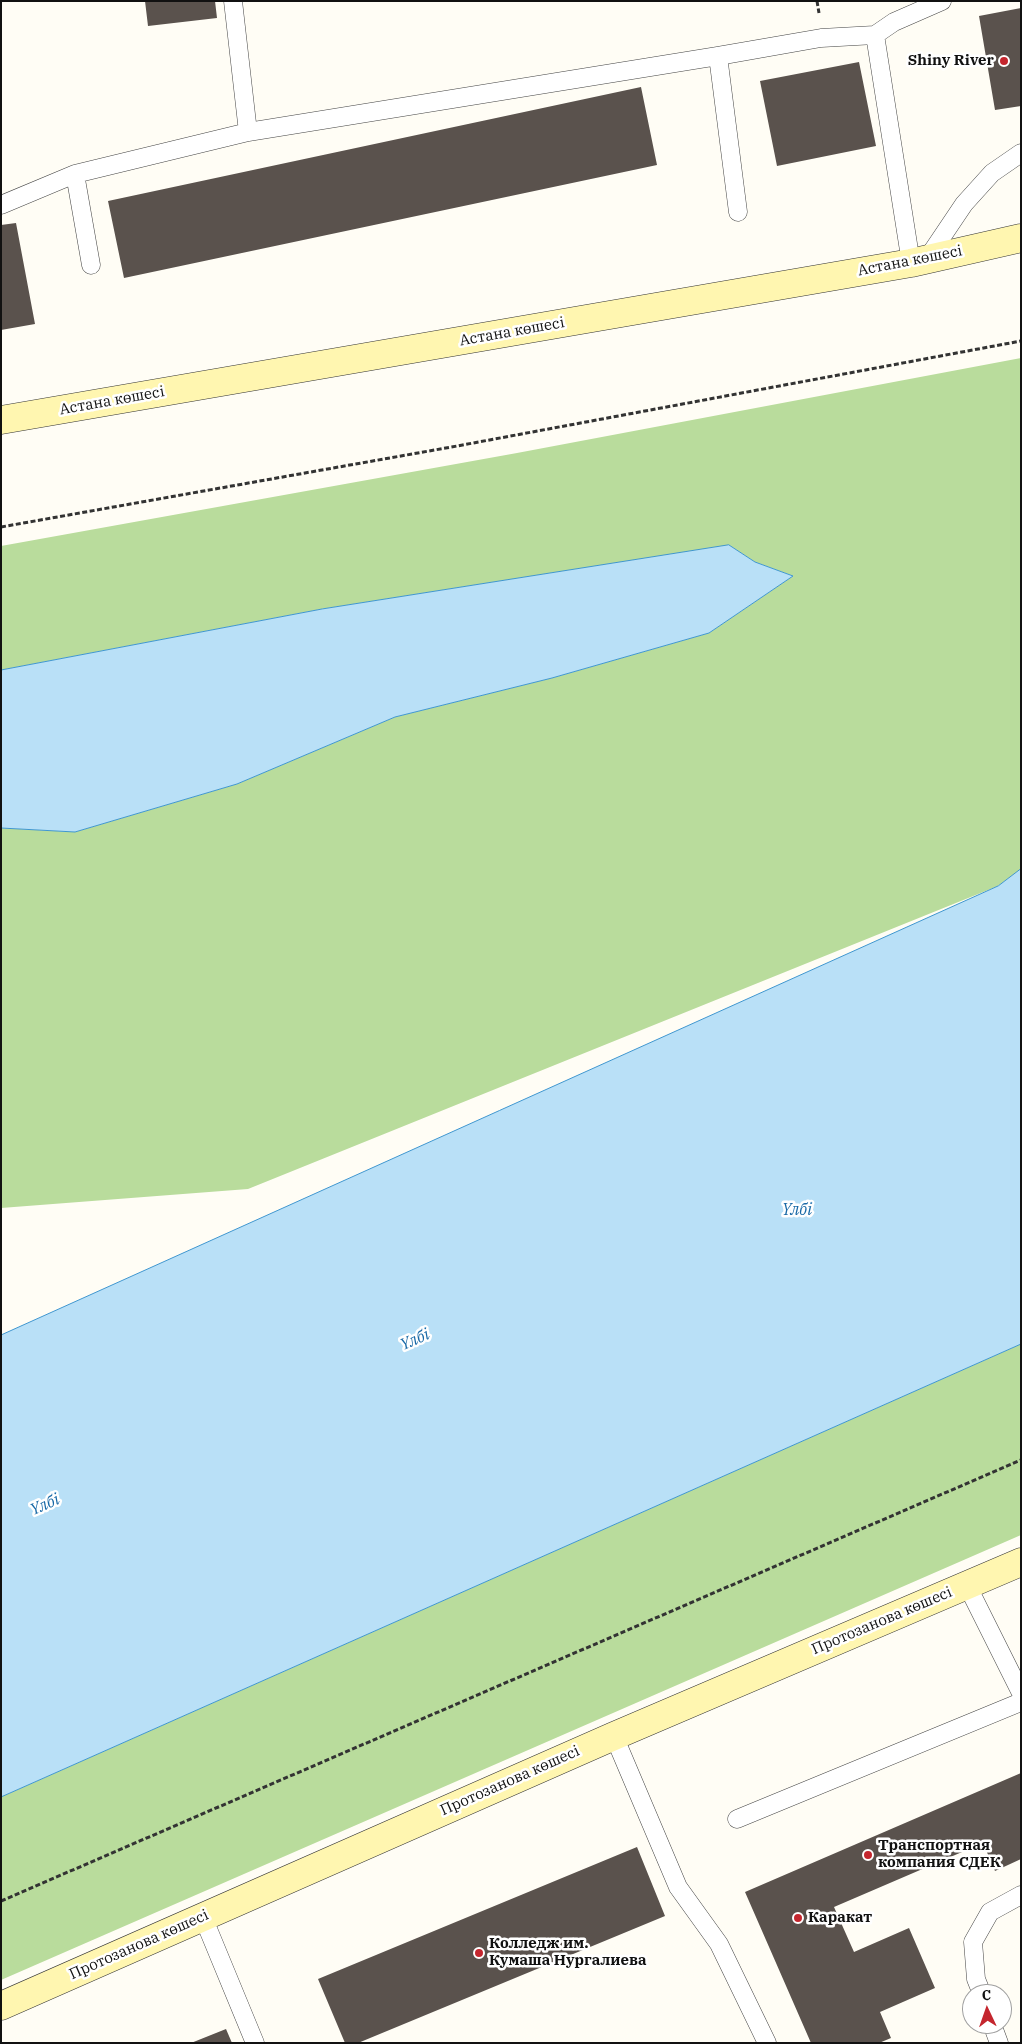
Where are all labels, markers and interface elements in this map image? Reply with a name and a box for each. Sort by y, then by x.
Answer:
place label: Shiny River [908,52,994,70]
marker: Shiny River [998,55,1010,67]
street label: Астана көшесі [856,242,964,280]
street label: Астана көшесі [458,314,566,350]
street label: Астана көшесі [58,383,166,419]
water label: Үлбі [782,1200,812,1220]
water label: Үлбі [397,1325,433,1355]
water label: Үлбі [27,1490,63,1520]
street label: Протозанова көшесі [809,1583,955,1659]
street label: Протозанова көшесі [438,1742,582,1820]
place label: Транспортная компания СДЕК [878,1837,1001,1872]
marker: Транспортная компания СДЕК [862,1849,874,1861]
street label: Протозанова көшесі [67,1906,211,1984]
place label: Каракат [808,1909,872,1927]
marker: Каракат [792,1912,804,1924]
place label: Колледж им. Кумаша Нургалиева [489,1935,647,1970]
marker: Колледж им. Кумаша Нургалиева [473,1947,485,1959]
north arrow [962,1984,1012,2034]
text: С [981,1986,991,2004]

